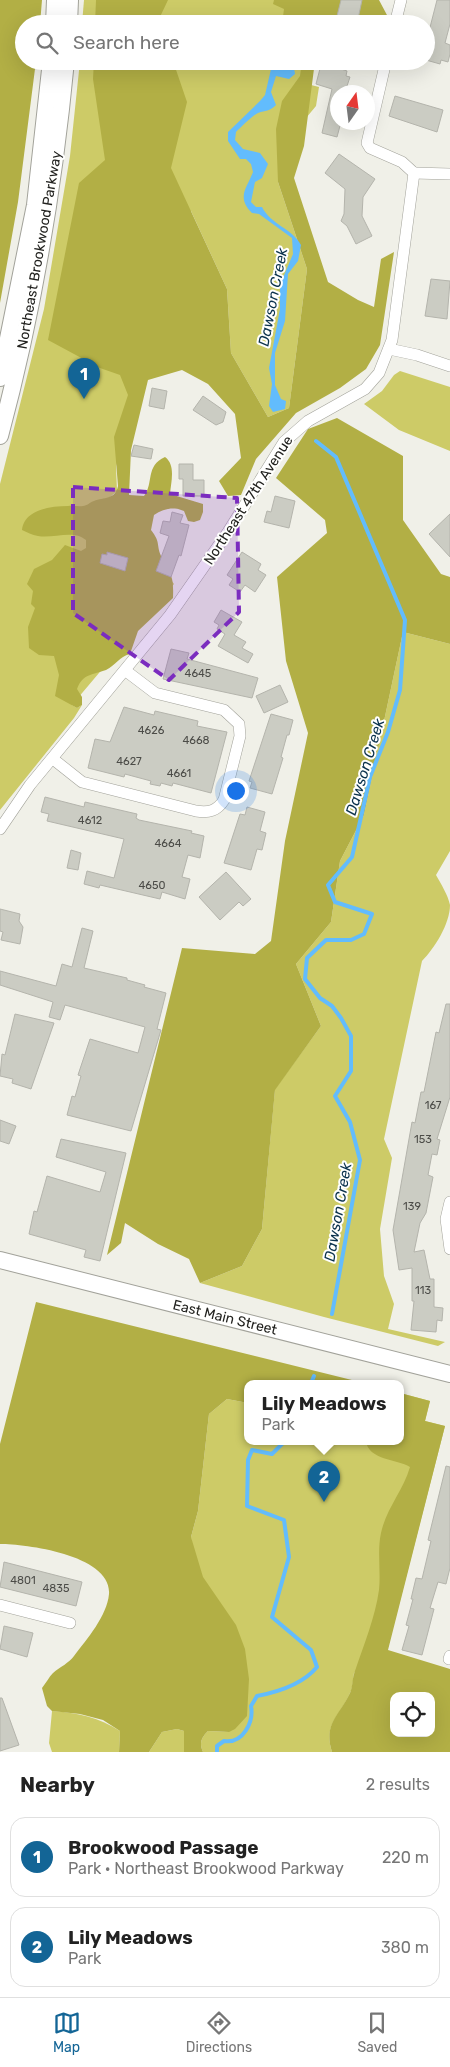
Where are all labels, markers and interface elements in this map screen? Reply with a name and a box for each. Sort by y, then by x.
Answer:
search box [15,15,435,70]
icon: search [33,29,61,57]
text: Search here [73,31,180,54]
north arrow [330,85,375,130]
street label: Northeast Brookwood Parkway [14,149,65,350]
water label: Dawson Creek [255,246,291,348]
pin: 1 [68,358,100,399]
street label: Northeast 47th Avenue [200,432,297,568]
house number: 4645 [185,667,212,680]
water label: Dawson Creek [342,716,388,818]
house number: 4626 [138,724,165,737]
house number: 4668 [182,734,210,747]
house number: 4627 [116,755,142,768]
house number: 4661 [167,767,191,780]
your location [223,778,249,804]
house number: 4612 [78,814,102,827]
house number: 4664 [155,837,182,850]
house number: 4650 [139,879,166,892]
house number: 167 [425,1099,442,1112]
house number: 153 [414,1133,432,1146]
water label: Dawson Creek [320,1161,356,1263]
house number: 139 [403,1200,421,1213]
house number: 113 [415,1284,431,1297]
street label: East Main Street [171,1296,279,1339]
popup [244,1380,404,1445]
text: Lily Meadows [262,1392,386,1415]
text: Park [262,1415,295,1434]
pin: 2 [308,1461,340,1502]
house number: 4801 [10,1574,36,1587]
house number: 4835 [43,1582,70,1595]
map controls [390,1692,435,1737]
button: locate [390,1692,435,1737]
text: Nearby [20,1772,95,1797]
text: 2 results [366,1775,430,1794]
text: Brookwood Passage [68,1836,259,1859]
text: 1 [33,1848,41,1867]
text: 220 m [382,1848,429,1867]
text: Park · Northeast Brookwood Parkway [68,1859,344,1878]
text: Lily Meadows [68,1926,193,1949]
text: 2 [32,1938,42,1957]
text: 380 m [381,1938,429,1957]
text: Park [68,1949,101,1968]
tab: Map [53,2009,81,2056]
tab: Directions [186,2009,252,2056]
tab: Saved [357,2009,397,2056]

